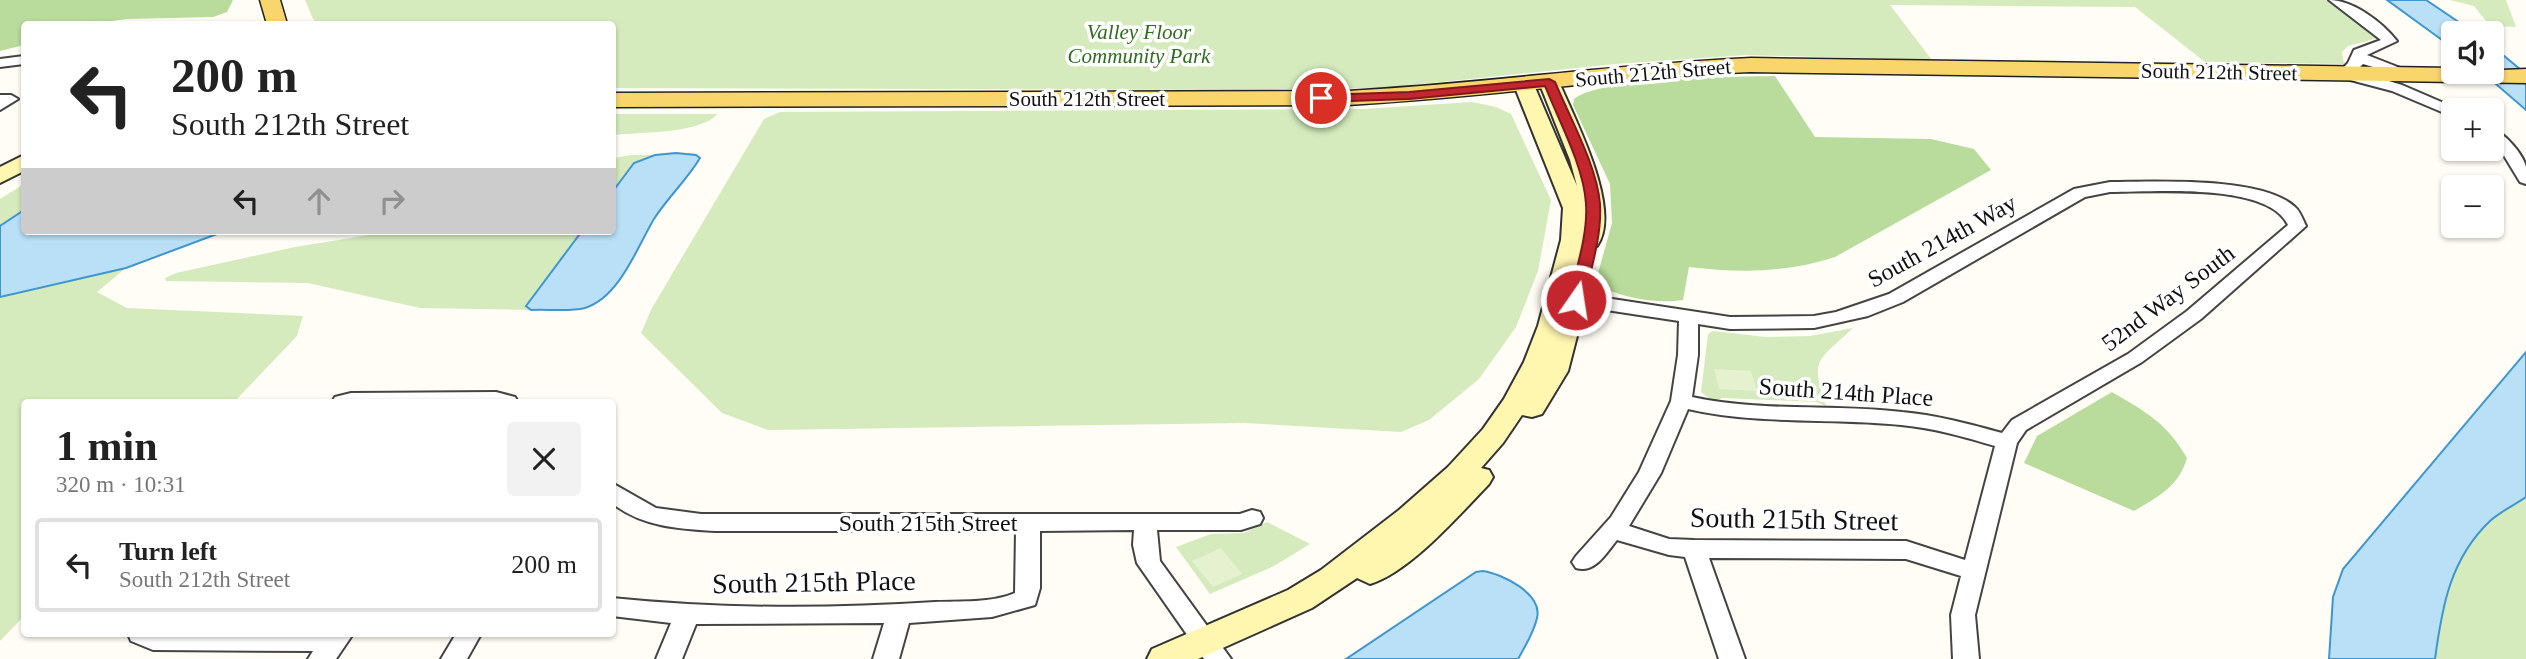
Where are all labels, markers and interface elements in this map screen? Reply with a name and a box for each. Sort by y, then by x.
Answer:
park label: Valley Floor Community Park [1068,20,1211,68]
map controls [2441,21,2504,238]
button: sound [2441,21,2504,84]
text: 200 m [171,48,298,103]
icon: left [56,49,147,140]
street label: South 212th Street [1574,54,1732,92]
street label: South 212th Street [2141,59,2298,85]
pin [1291,68,1351,128]
icon: arrive [1302,79,1340,117]
street label: South 212th Street [1009,87,1165,111]
button: + [2441,98,2504,161]
text: South 212th Street [171,106,409,142]
button: − [2441,175,2504,238]
icon: left [227,182,265,220]
icon: ahead [300,182,338,220]
icon: right [373,182,411,220]
street label: South 214th Way [1863,189,2021,293]
street label: 52nd Way South [2097,240,2239,356]
position arrow [1539,263,1613,337]
street label: South 214th Place [1758,373,1934,411]
button: close [507,422,581,496]
text: 1 min [56,423,158,469]
text: 320 m · 10:31 [56,472,186,497]
street label: South 215th Street [1690,502,1899,536]
street label: South 215th Street [839,510,1018,536]
text: Turn left [119,537,217,566]
icon: left [60,546,98,584]
text: 200 m [511,550,577,579]
street label: South 215th Place [712,565,916,599]
text: South 212th Street [119,567,290,592]

